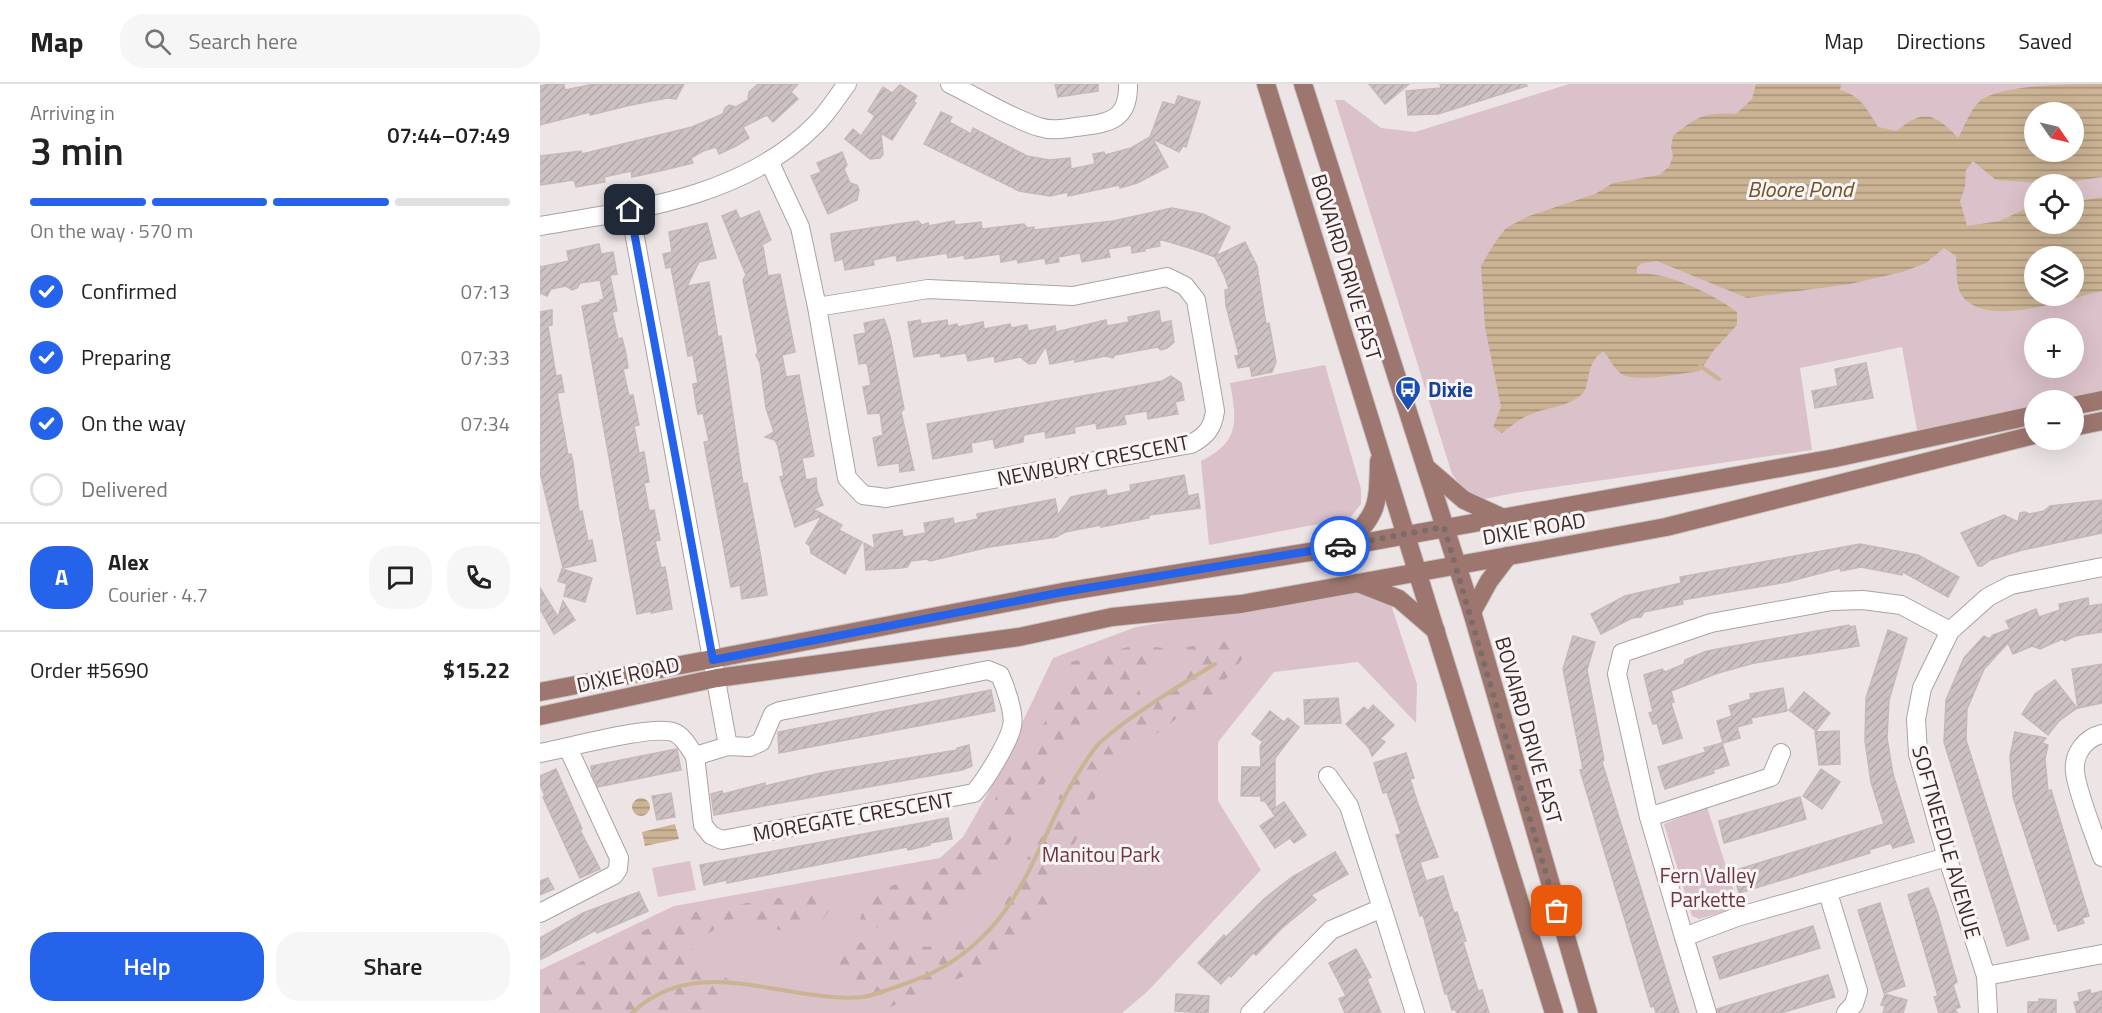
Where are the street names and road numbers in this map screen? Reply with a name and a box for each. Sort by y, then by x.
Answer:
street label: BOVAIRD DRIVE EAST [1303,170,1391,364]
street label: NEWBURY CRESCENT [994,426,1192,494]
street label: DIXIE ROAD [1480,503,1588,553]
street label: BOVAIRD DRIVE EAST [1487,633,1571,827]
street label: DIXIE ROAD [574,647,682,701]
street label: SOFTNEEDLE AVENUE [1904,742,1990,942]
street label: MOREGATE CRESCENT [750,783,956,849]

